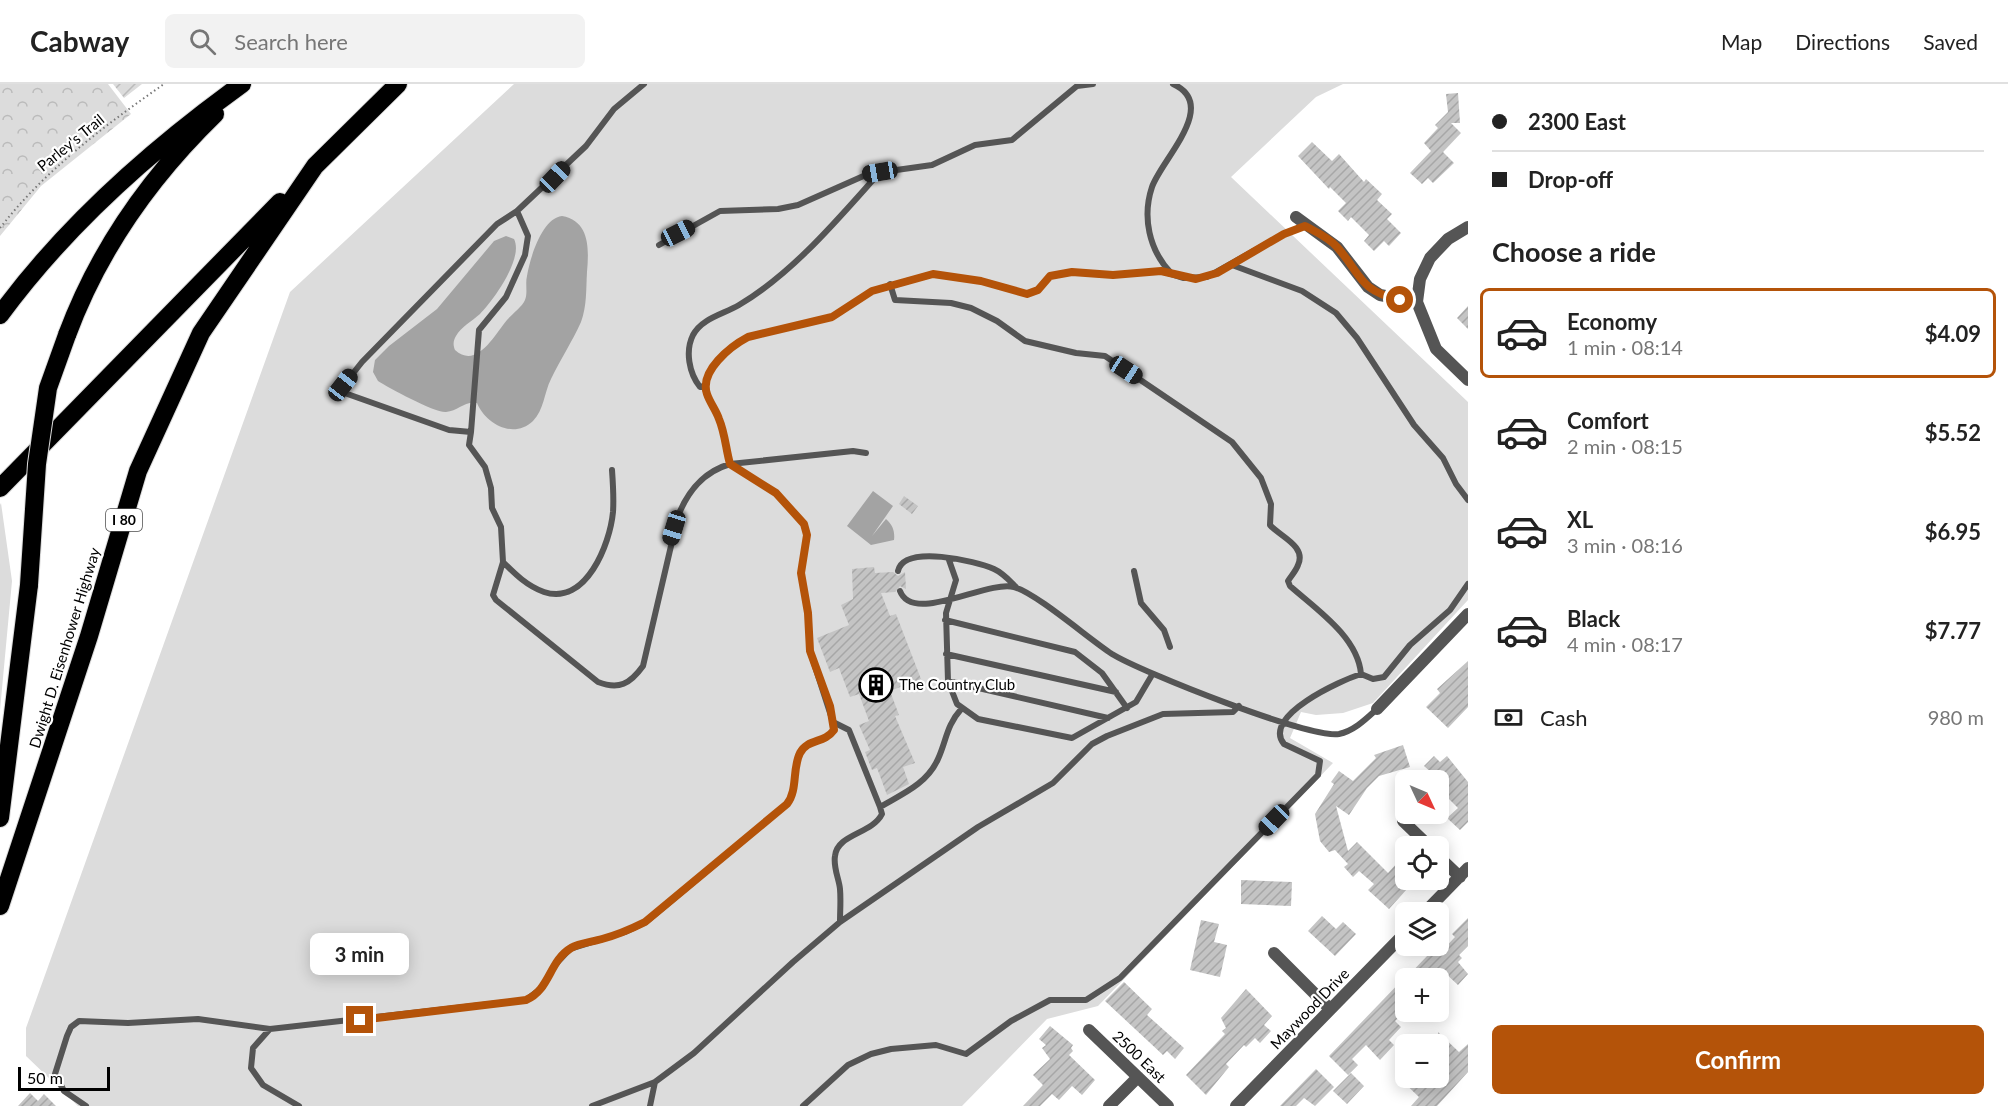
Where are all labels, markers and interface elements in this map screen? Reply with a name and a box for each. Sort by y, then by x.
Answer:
search box [165,14,585,68]
text: Cabway [30,24,129,58]
icon: search [186,25,219,58]
text: Search here [234,28,348,55]
text: Map [1721,29,1762,54]
text: Directions [1795,29,1890,54]
text: Saved [1923,29,1978,54]
text: 2300 East [1528,108,1626,135]
street label: Parley's Trail [33,110,107,175]
car [536,158,574,196]
car [861,160,899,184]
text: Drop-off [1528,166,1613,193]
car [658,217,698,249]
text: Choose a ride [1492,235,1656,268]
route start [1386,286,1413,313]
icon: car [1495,306,1549,360]
text: Economy [1567,308,1657,335]
text: $4.09 [1925,320,1981,347]
text: 1 min · 08:14 [1567,335,1683,359]
car [1106,353,1146,387]
car [325,365,361,405]
icon: car [1495,405,1549,459]
text: Comfort [1567,407,1649,434]
text: $5.52 [1925,419,1981,446]
text: 2 min · 08:15 [1567,434,1683,458]
icon: car [1495,504,1549,558]
text: XL [1567,506,1593,533]
car [660,508,688,548]
road number: I 80 [106,509,142,531]
text: $6.95 [1925,518,1981,545]
text: 3 min · 08:16 [1567,533,1683,557]
street label: Dwight D. Eisenhower Highway [25,545,103,750]
icon: car [1495,603,1549,657]
text: Black [1567,605,1620,632]
text: $7.77 [1925,617,1981,644]
text: 4 min · 08:17 [1567,632,1683,656]
building icon: The Country Club [858,667,894,703]
place label: The Country Club [899,675,1015,693]
icon: cash [1492,701,1525,734]
text: Cash [1540,704,1587,731]
text: 980 m [1928,705,1984,729]
north arrow [1395,770,1449,824]
map controls [1395,770,1449,1088]
car [1255,801,1293,839]
button: locate [1395,836,1449,890]
button: layers [1395,902,1449,956]
callout: 3 min [310,933,410,975]
text: 3 min [335,942,384,966]
street label: Maywood Drive [1266,964,1352,1052]
button: + [1395,968,1449,1022]
route end [346,1006,373,1033]
button: Confirm [1492,1025,1984,1094]
street label: 2500 East [1110,1027,1170,1086]
button: − [1395,1034,1449,1088]
scale bar [18,1064,110,1092]
text: 50 m [27,1068,63,1087]

